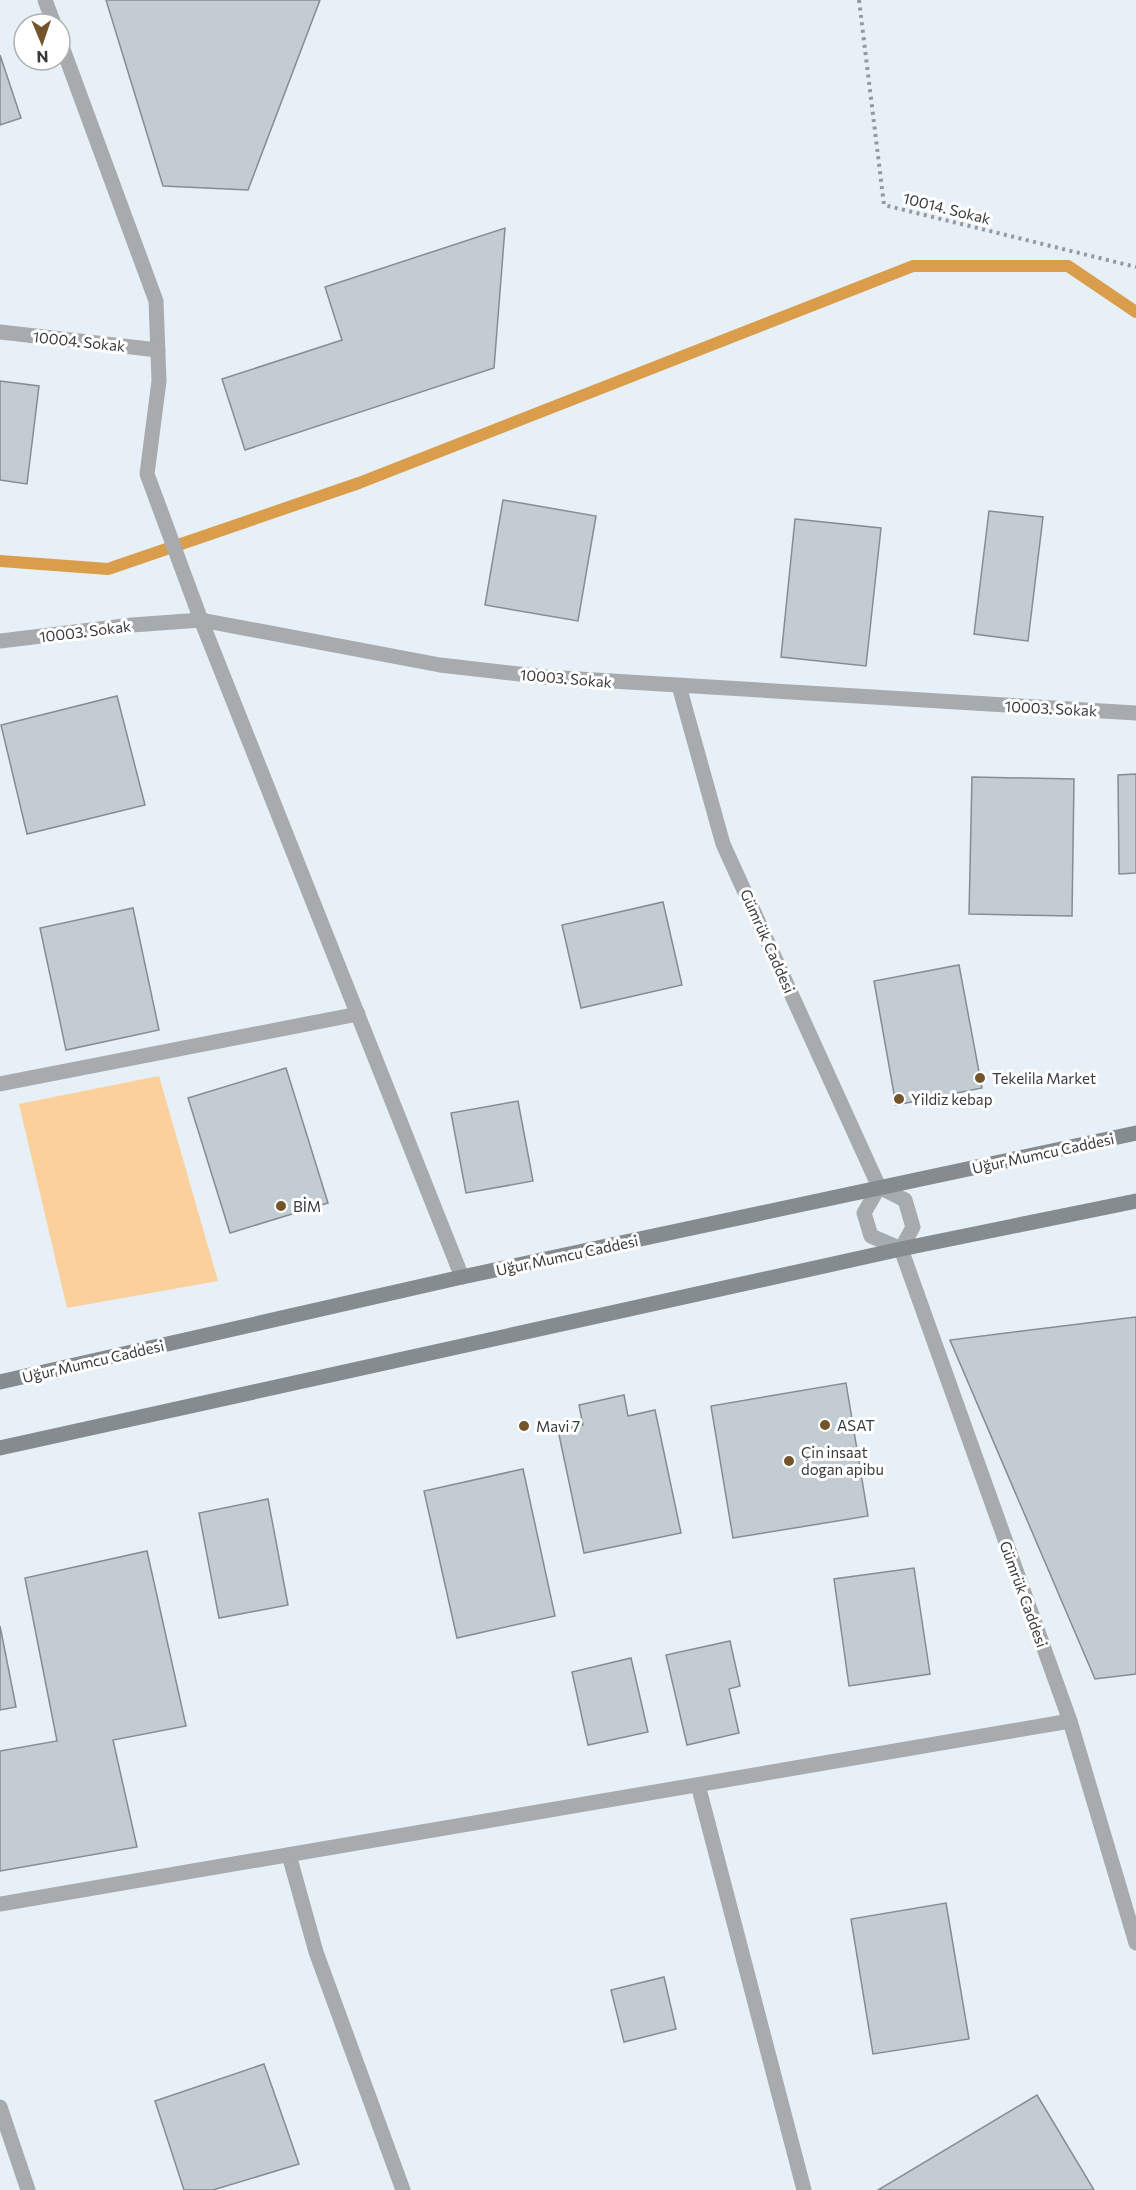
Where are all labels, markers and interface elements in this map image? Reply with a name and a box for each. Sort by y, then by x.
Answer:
north arrow [12,12,72,72]
text: N [36,48,49,67]
street label: 10014. Sokak [901,188,993,228]
street label: 10004. Sokak [32,327,126,355]
street label: 10003. Sokak [38,616,132,646]
street label: 10003. Sokak [519,665,613,691]
street label: 10003. Sokak [1004,697,1098,719]
street label: Gümrük Caddesi [737,886,799,996]
place label: Tekelila Market [992,1069,1096,1087]
marker: Tekelila Market [973,1071,987,1085]
place label: Yildiz kebap [911,1090,993,1108]
marker: Yildiz kebap [892,1092,906,1106]
street label: Uğur Mumcu Caddesi [970,1129,1116,1177]
place label: BİM [293,1197,321,1215]
marker: BİM [274,1199,288,1213]
street label: Uğur Mumcu Caddesi [494,1231,640,1279]
street label: Uğur Mumcu Caddesi [20,1336,166,1386]
place label: ASAT [837,1416,875,1434]
place label: Mavi 7 [536,1417,580,1435]
marker: ASAT [818,1418,832,1432]
marker: Mavi 7 [517,1419,531,1433]
place label: Çin insaat dogan apibu [801,1443,884,1478]
marker: Çin insaat dogan apibu [782,1454,796,1468]
street label: Gümrük Caddesi [996,1538,1052,1650]

